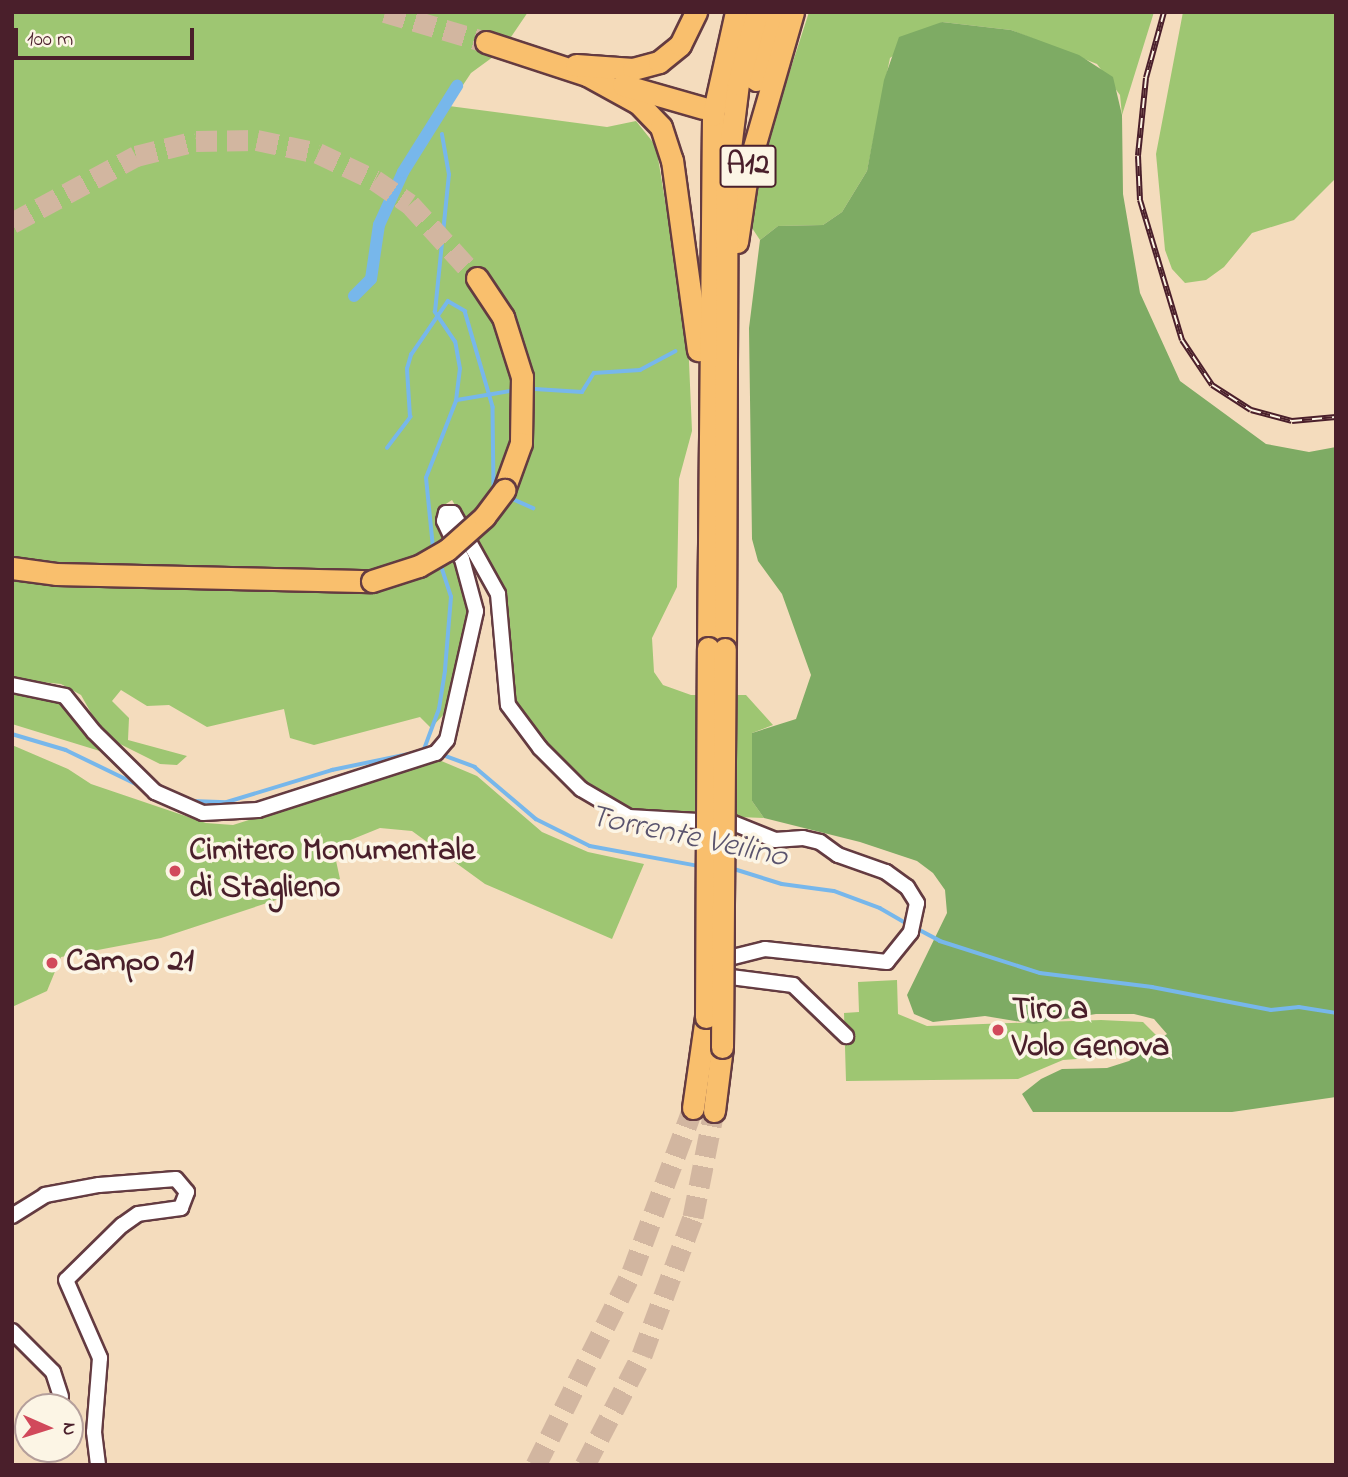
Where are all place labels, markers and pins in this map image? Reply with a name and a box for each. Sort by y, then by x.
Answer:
place label: Cimitero Monumentale di Staglieno [189,834,475,909]
marker: Cimitero Monumentale di Staglieno [167,863,183,879]
place label: Campo 21 [66,944,194,982]
marker: Campo 21 [44,955,60,971]
place label: Tiro a Volo Genova [1012,993,1169,1068]
marker: Tiro a Volo Genova [990,1022,1006,1038]

